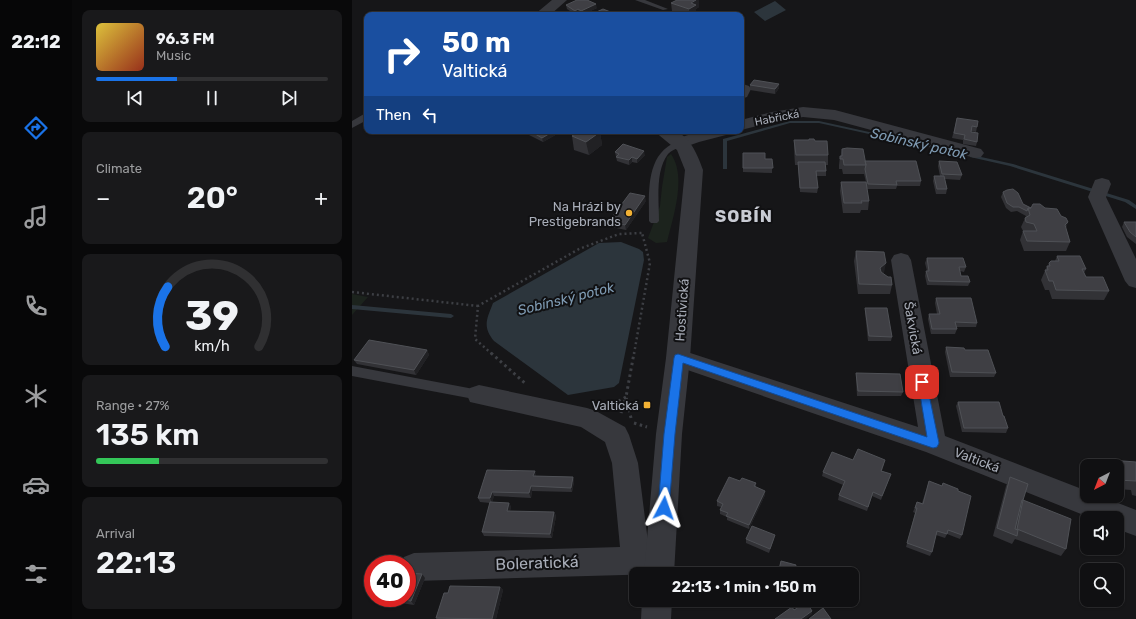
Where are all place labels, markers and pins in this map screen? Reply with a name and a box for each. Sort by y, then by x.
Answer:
place label: Na Hrázi by Prestigebrands [529,199,621,230]
marker: Na Hrázi by Prestigebrands [624,208,634,218]
pin [905,365,939,399]
place label: Valtická [592,398,639,413]
marker: Valtická [642,400,652,410]

